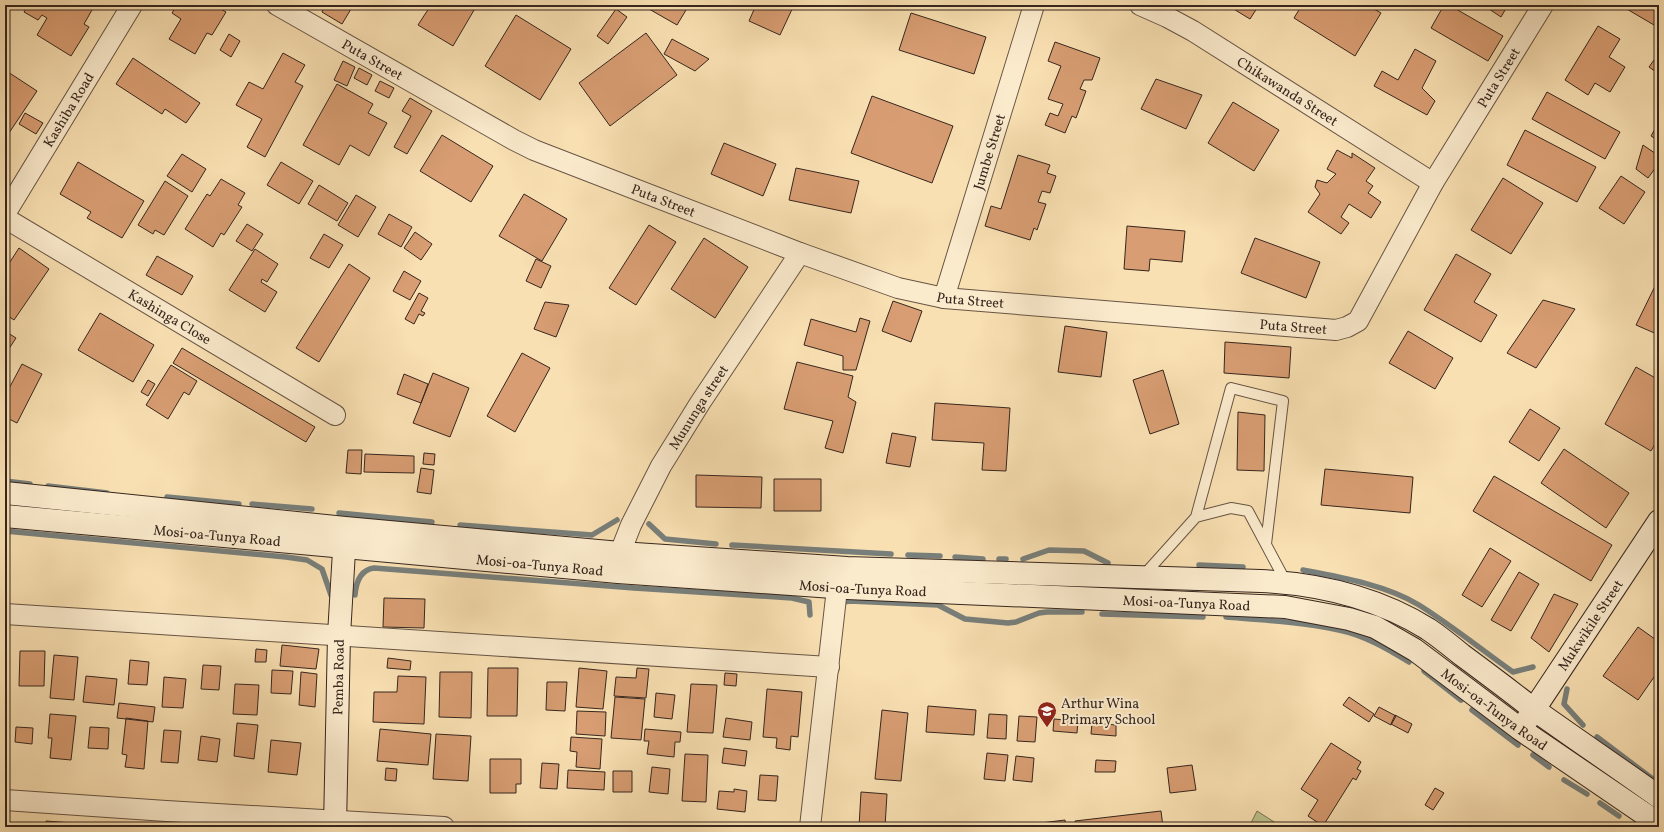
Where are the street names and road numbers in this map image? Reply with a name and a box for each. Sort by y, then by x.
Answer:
street label: Puta Street [338,36,406,86]
street label: Puta Street [1474,44,1525,112]
street label: Chikawanda Street [1232,53,1341,131]
street label: Kashiba Road [40,70,100,151]
street label: Jumbe Street [970,112,1011,193]
street label: Puta Street [628,181,698,223]
street label: Kashinga Close [124,286,215,350]
street label: Puta Street [935,289,1005,314]
street label: Puta Street [1259,316,1328,340]
street label: Mununga street [665,362,734,454]
street label: Mosi-oa-Tunya Road [153,522,282,552]
street label: Mosi-oa-Tunya Road [475,551,604,582]
street label: Mosi-oa-Tunya Road [798,577,927,602]
street label: Mukwikile Street [1554,577,1628,675]
street label: Mosi-oa-Tunya Road [1122,592,1251,616]
street label: Pemba Road [329,639,350,715]
street label: Mosi-oa-Tunya Road [1436,665,1551,756]

